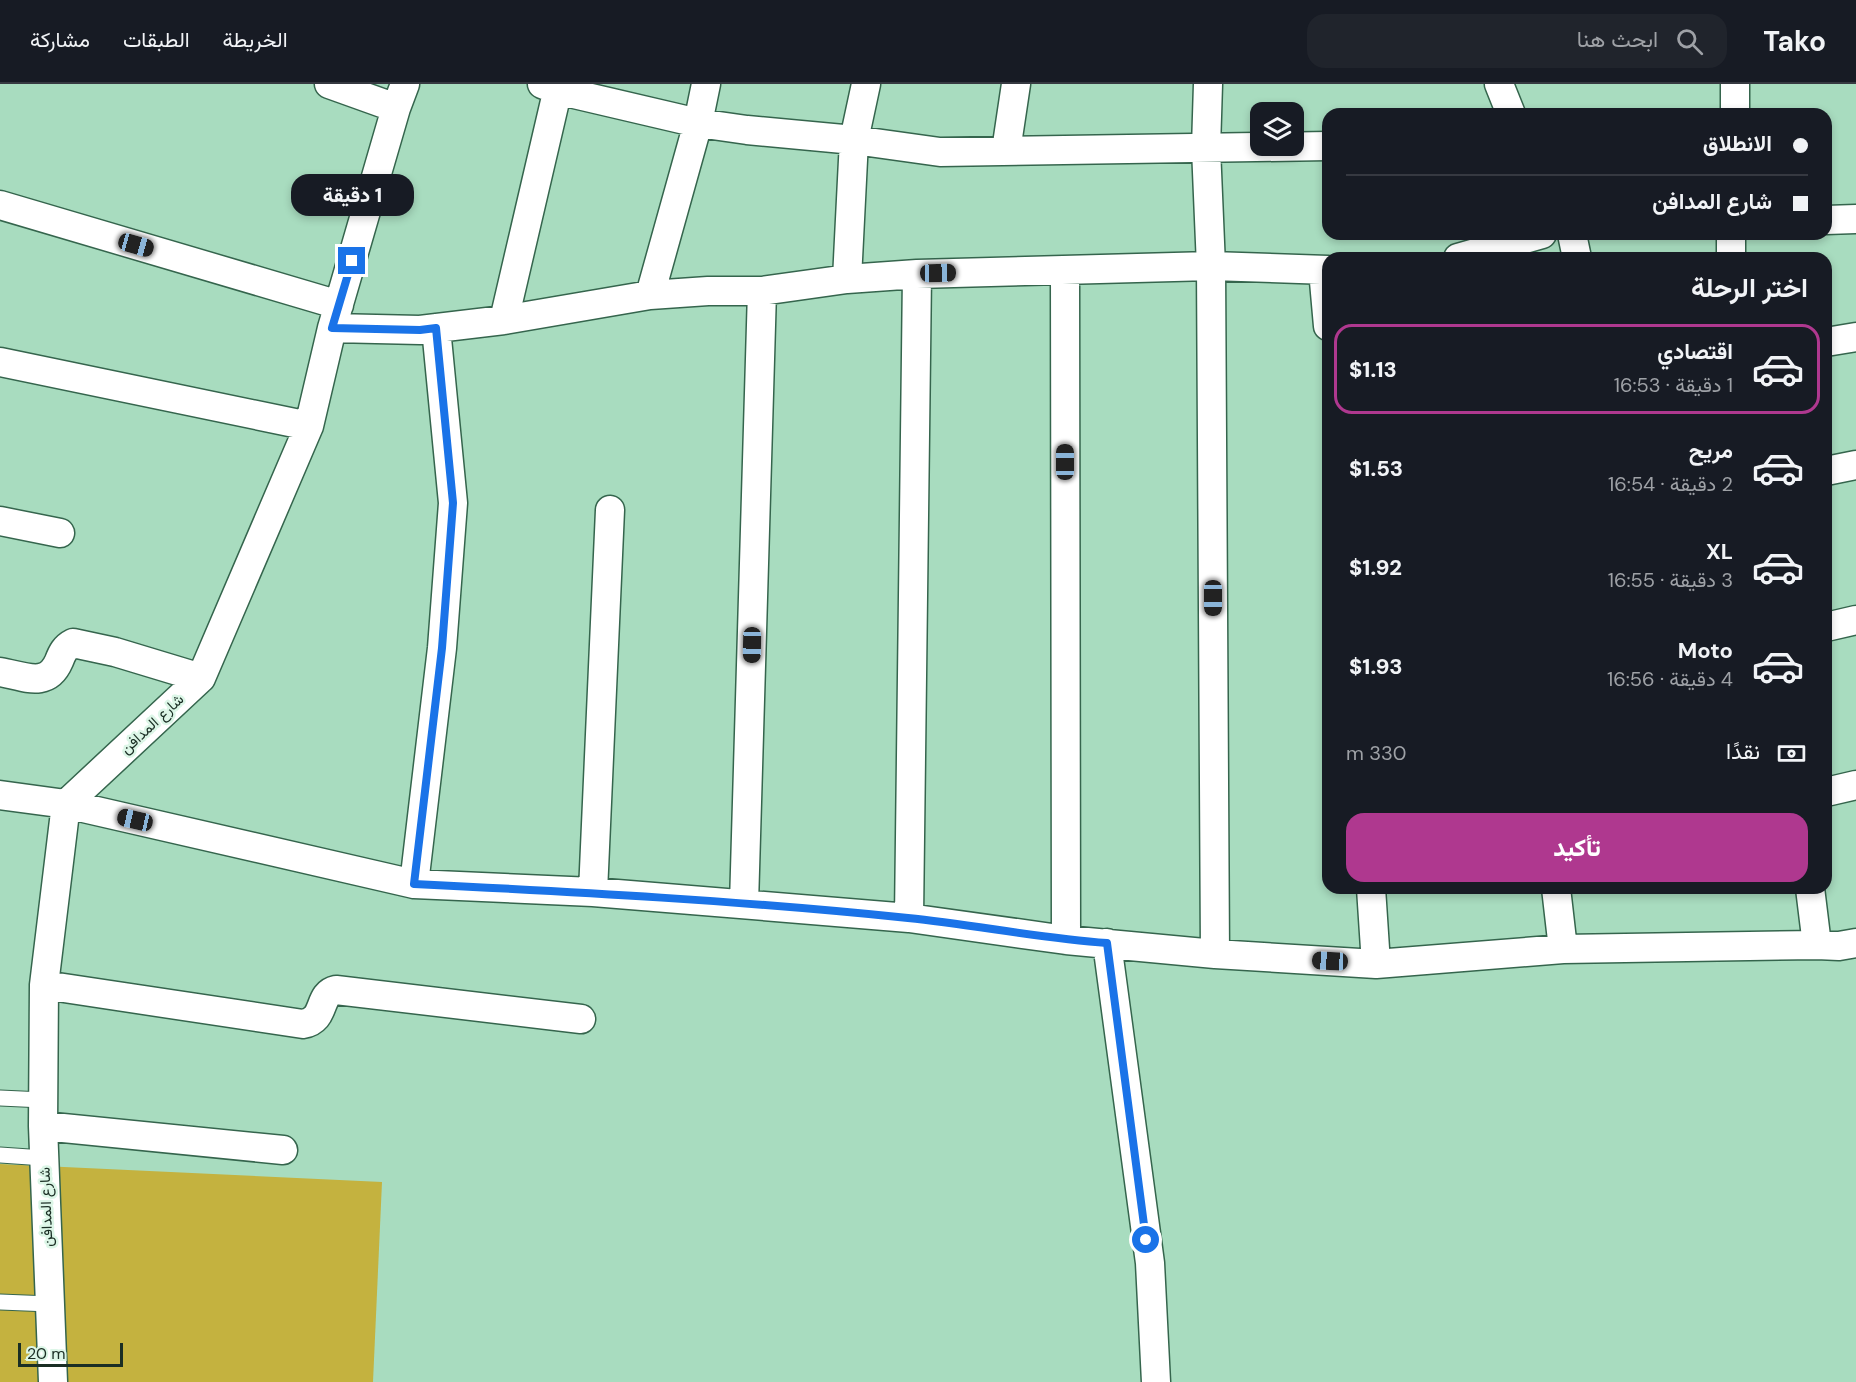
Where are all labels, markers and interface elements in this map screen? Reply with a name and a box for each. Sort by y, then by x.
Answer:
search box [1307,14,1727,68]
text: Tako [1763,23,1826,60]
text: ابحث هنا [1577,25,1658,54]
icon: search [1673,25,1706,58]
text: مشاركة [30,26,90,54]
text: الطبقات [123,26,190,54]
text: الخريطة [223,26,288,54]
map controls [1250,102,1304,156]
button: layers [1250,102,1304,156]
text: الانطلاق [1703,129,1772,158]
callout: 1 دقيقة [290,174,413,216]
text: 1 دقيقة [323,182,382,208]
text: شارع المدافن [1652,187,1772,216]
car [116,231,156,259]
route end [338,247,365,274]
car [920,264,956,282]
text: اختر الرحلة [1691,270,1808,305]
text: اقتصادي [1657,337,1733,366]
icon: car [1751,342,1805,396]
text: $1.13 [1349,355,1397,384]
text: 1 دقيقة · 16:53 [1614,372,1733,398]
text: مريح [1689,436,1733,465]
icon: car [1751,441,1805,495]
car [1056,444,1074,480]
text: $1.53 [1349,454,1403,483]
text: 2 دقيقة · 16:54 [1608,471,1733,497]
text: XL [1706,537,1733,566]
icon: car [1751,540,1805,594]
text: $1.92 [1349,553,1402,582]
text: 3 دقيقة · 16:55 [1608,567,1733,593]
car [1204,580,1222,616]
car [743,627,761,663]
text: Moto [1678,636,1733,665]
icon: car [1751,639,1805,693]
text: $1.93 [1349,652,1403,681]
text: 4 دقيقة · 16:56 [1607,666,1733,692]
street label: شارع المدافن [116,689,189,759]
text: نقدًا [1726,737,1760,766]
icon: cash [1775,737,1808,770]
text: 330 m [1346,740,1406,766]
car [115,807,155,833]
button: تأكيد [1346,813,1808,882]
car [1312,951,1348,971]
street label: شارع المدافن [35,1167,58,1247]
route start [1132,1226,1159,1253]
scale bar [18,1340,123,1368]
text: 20 m [27,1343,66,1364]

